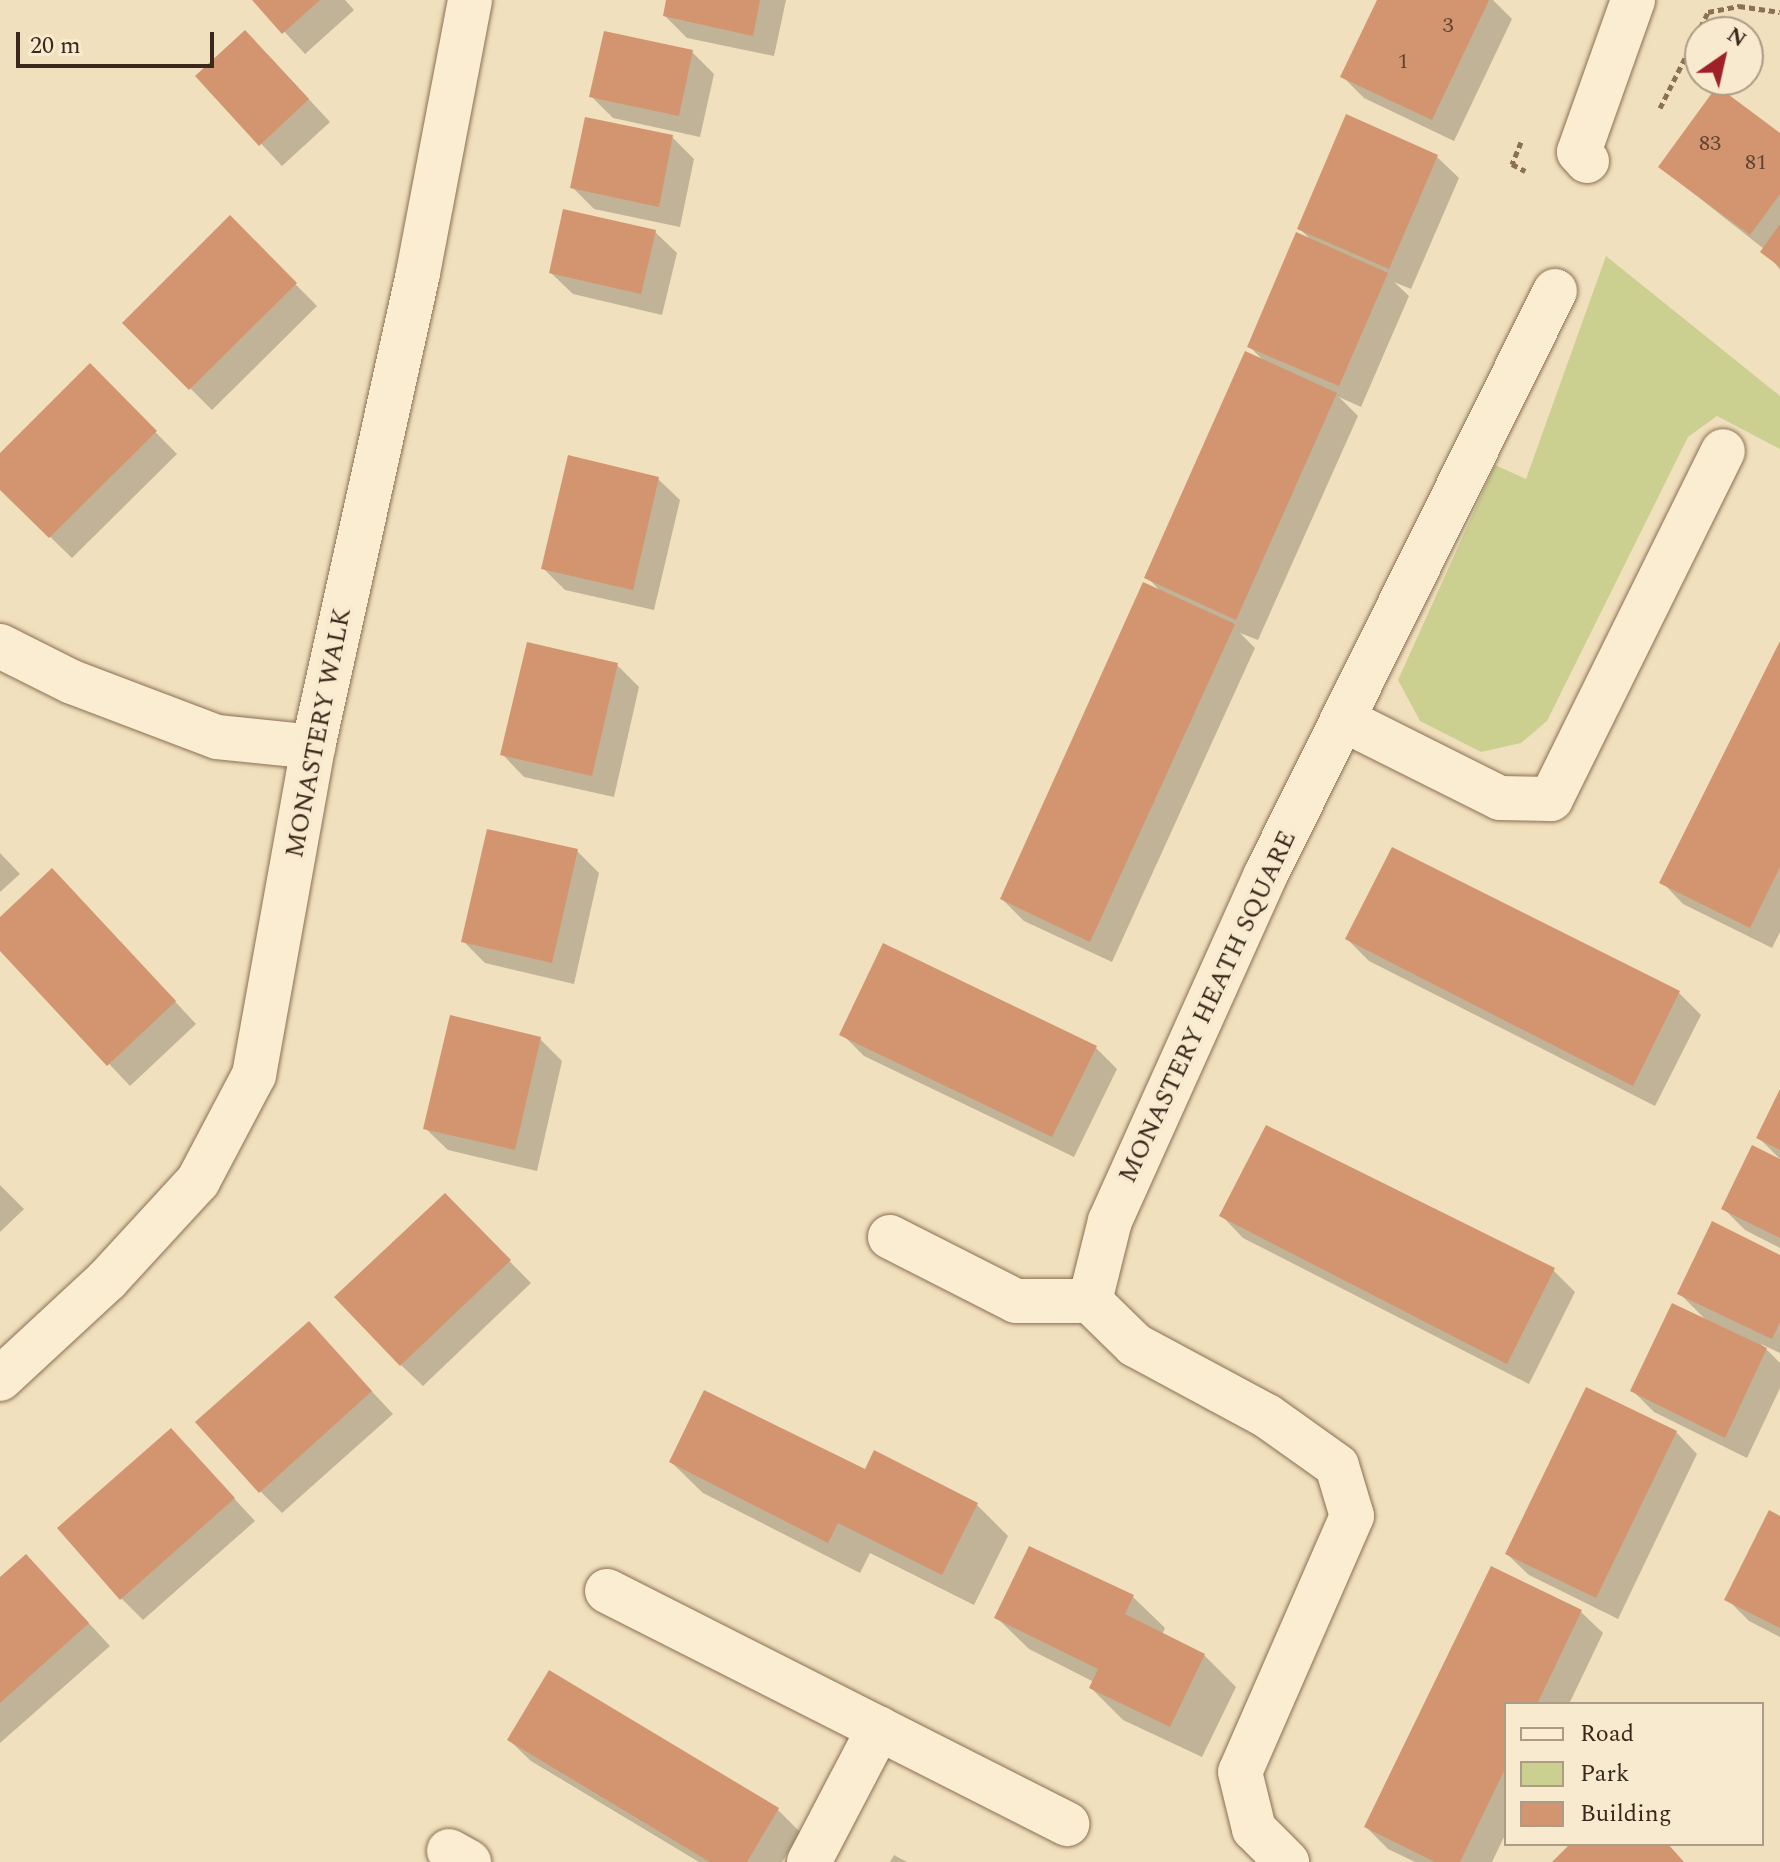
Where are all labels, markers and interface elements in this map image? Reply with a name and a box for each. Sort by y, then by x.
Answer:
house number: 3 [1443,13,1453,39]
scale bar [20,16,218,66]
north arrow [1684,16,1764,96]
text: N [1720,19,1753,56]
text: 20 m [30,28,81,64]
house number: 1 [1398,49,1408,75]
house number: 83 [1699,131,1721,157]
house number: 81 [1745,150,1767,176]
street label: MONASTERY WALK [279,605,359,861]
street label: MONASTERY HEATH SQUARE [1112,826,1304,1188]
legend [1504,1702,1764,1846]
text: Road [1580,1716,1634,1752]
text: Park [1580,1756,1630,1792]
text: Building [1580,1796,1672,1832]

